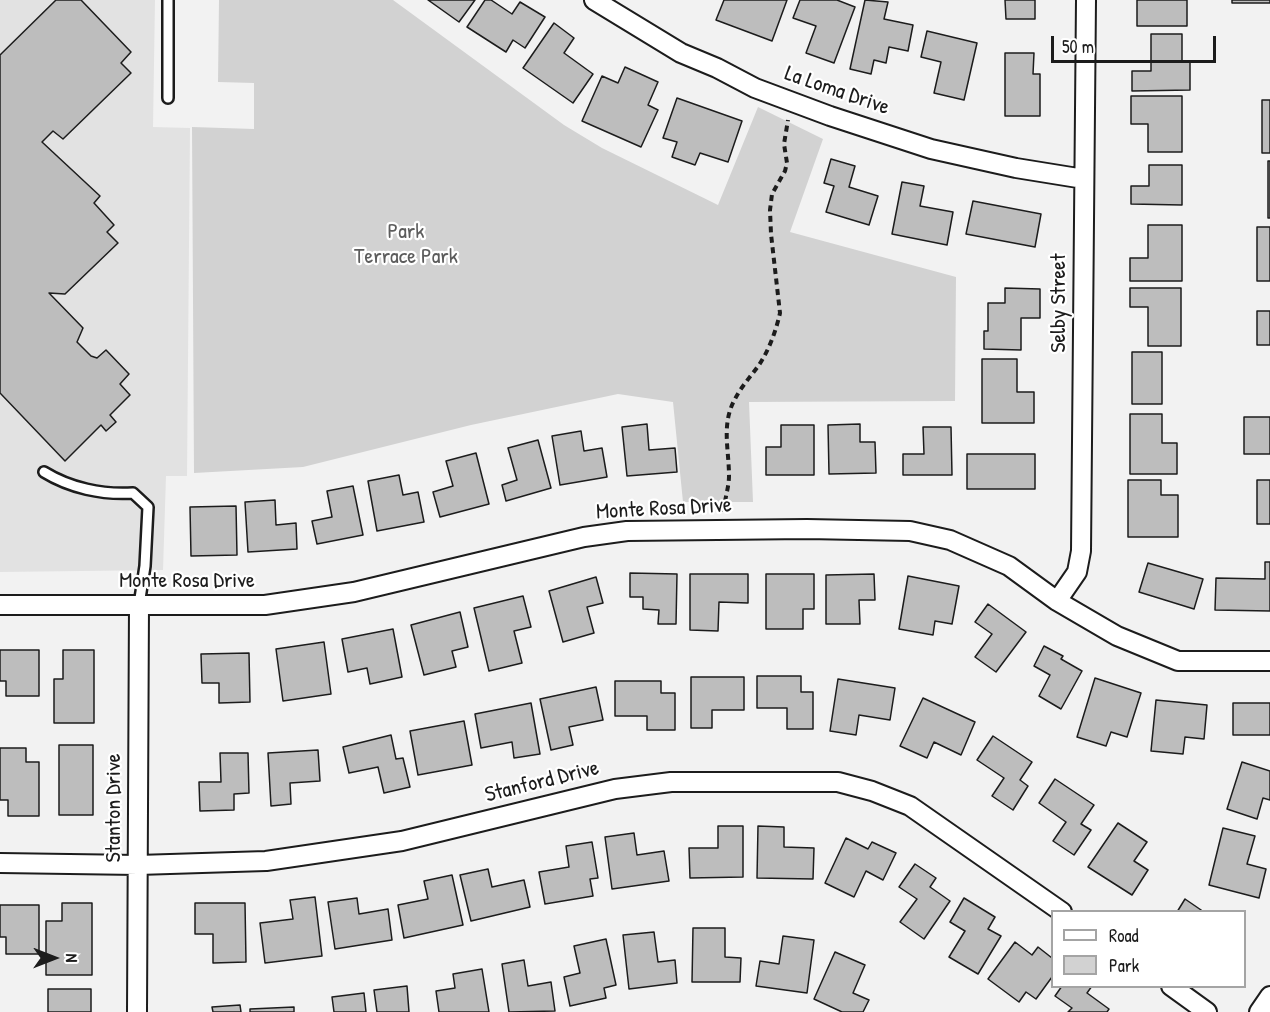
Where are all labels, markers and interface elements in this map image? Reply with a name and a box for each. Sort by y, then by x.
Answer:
scale bar [1054,24,1219,62]
text: 50 m [1062,34,1094,59]
street label: La Loma Drive [781,61,893,121]
park label: Park Terrace Park [354,219,458,270]
street label: Selby Street [1046,253,1072,353]
street label: Monte Rosa Drive [596,492,732,526]
street label: Monte Rosa Drive [119,568,255,594]
street label: Stanton Drive [101,753,127,863]
street label: Stanford Drive [482,755,602,809]
legend [1051,910,1246,988]
text: Road [1109,923,1139,948]
north arrow [24,928,84,988]
text: Park [1109,953,1139,978]
text: N [61,954,83,962]

